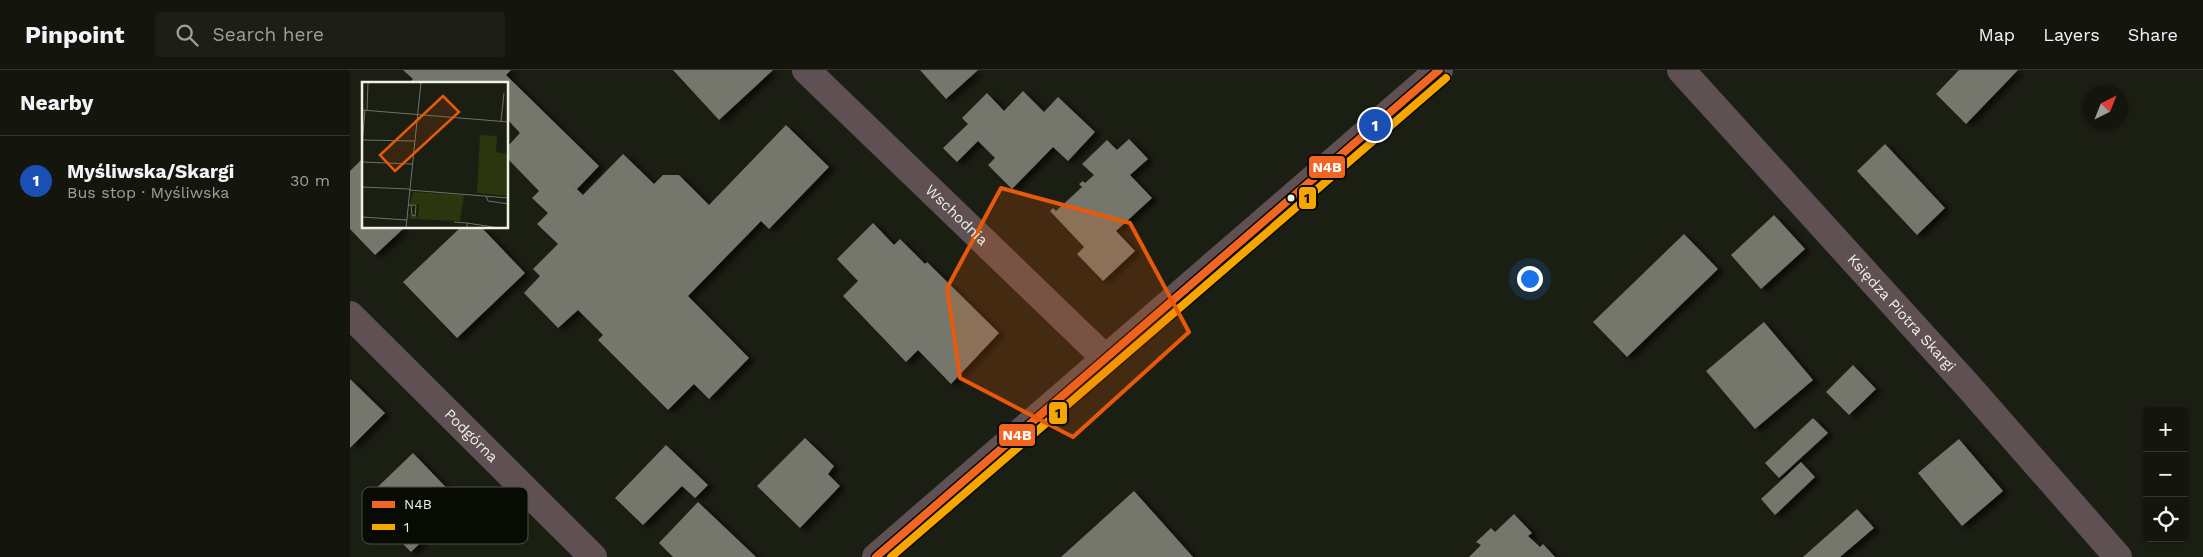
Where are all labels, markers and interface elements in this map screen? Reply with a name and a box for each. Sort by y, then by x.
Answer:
search box [155,12,505,57]
text: Pinpoint [25,21,125,49]
icon: search [173,21,201,49]
text: Search here [213,23,324,46]
text: Map [1978,24,2015,45]
text: Layers [2043,24,2100,45]
text: Share [2128,24,2178,45]
inset map [362,82,509,229]
north arrow [2083,85,2128,130]
text: Nearby [20,90,93,115]
pin: 1 [1359,106,1391,144]
line badge: N4B [1308,155,1346,179]
text: N4B [1313,159,1342,175]
text: Myśliwska/Skargi [67,160,234,183]
text: 1 [33,171,39,190]
text: 30 m [290,171,330,190]
street label: Wschodnia [922,181,992,250]
text: Bus stop · Myśliwska [67,183,229,202]
line badge: 1 [1298,186,1317,210]
text: 1 [1304,190,1310,206]
unlabelled marker [1286,193,1296,203]
street label: Księdza Piotra Skargi [1844,250,1960,375]
your location [1517,266,1543,292]
line badge: 1 [1048,401,1068,425]
street label: Podgórna [441,405,502,467]
text: 1 [1055,405,1061,421]
map controls [2143,407,2188,542]
button: + [2143,407,2188,452]
line badge: N4B [998,423,1036,447]
text: N4B [1003,427,1032,443]
button: − [2143,452,2188,497]
legend [362,487,528,544]
text: N4B [404,496,432,512]
button: locate [2143,497,2188,542]
text: 1 [404,519,409,535]

